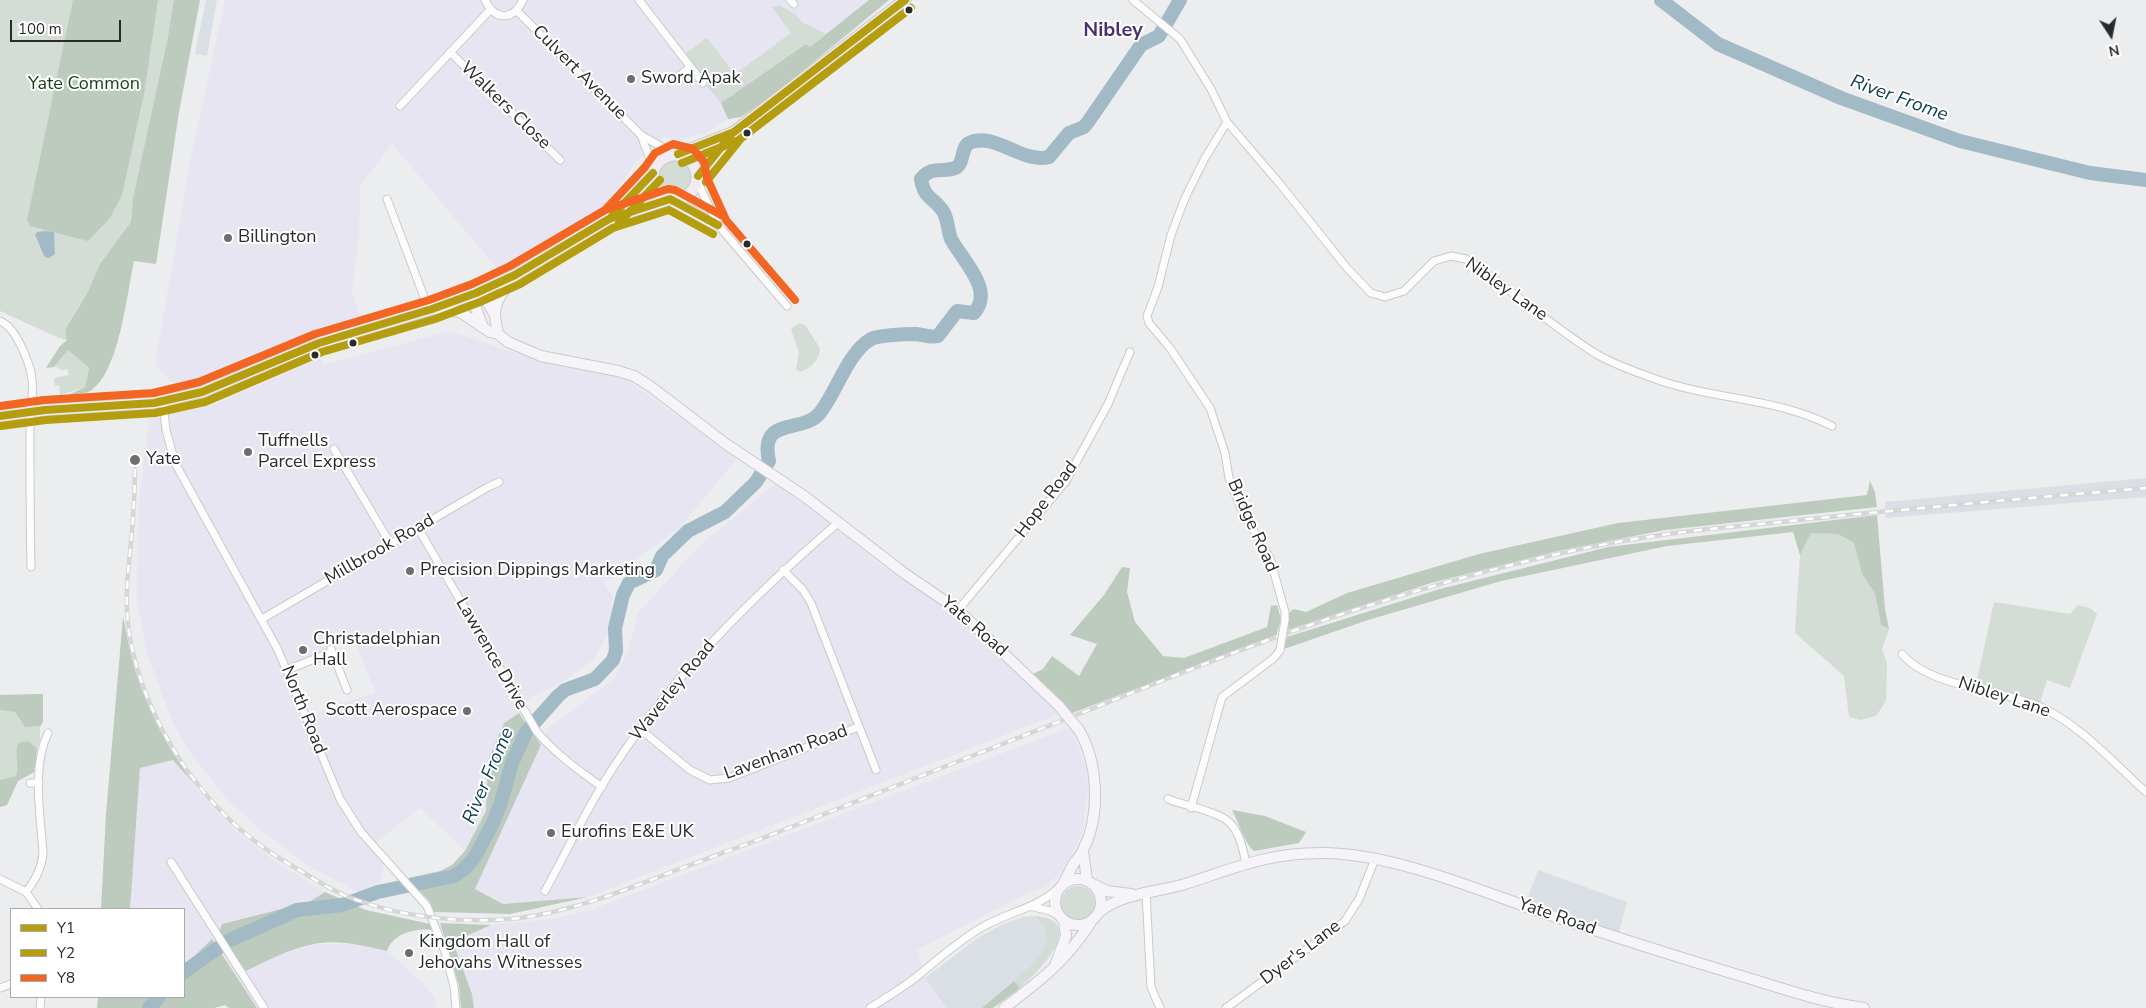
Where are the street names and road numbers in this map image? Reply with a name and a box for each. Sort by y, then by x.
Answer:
street label: Culvert Avenue [527,21,631,125]
street label: Walkers Close [455,58,555,154]
street label: Nibley Lane [1461,254,1551,326]
street label: Hope Road [1011,457,1083,543]
street label: Bridge Road [1222,476,1282,576]
street label: Millbrook Road [322,510,438,590]
street label: Yate Road [936,592,1012,662]
street label: Lawrence Drive [450,594,532,714]
street label: Waverley Road [626,636,720,746]
street label: North Road [276,663,330,757]
street label: Nibley Lane [1955,673,2053,723]
street label: Lavenham Road [721,721,851,785]
street label: Yate Road [1515,894,1599,940]
street label: Dyer's Lane [1257,916,1345,990]

